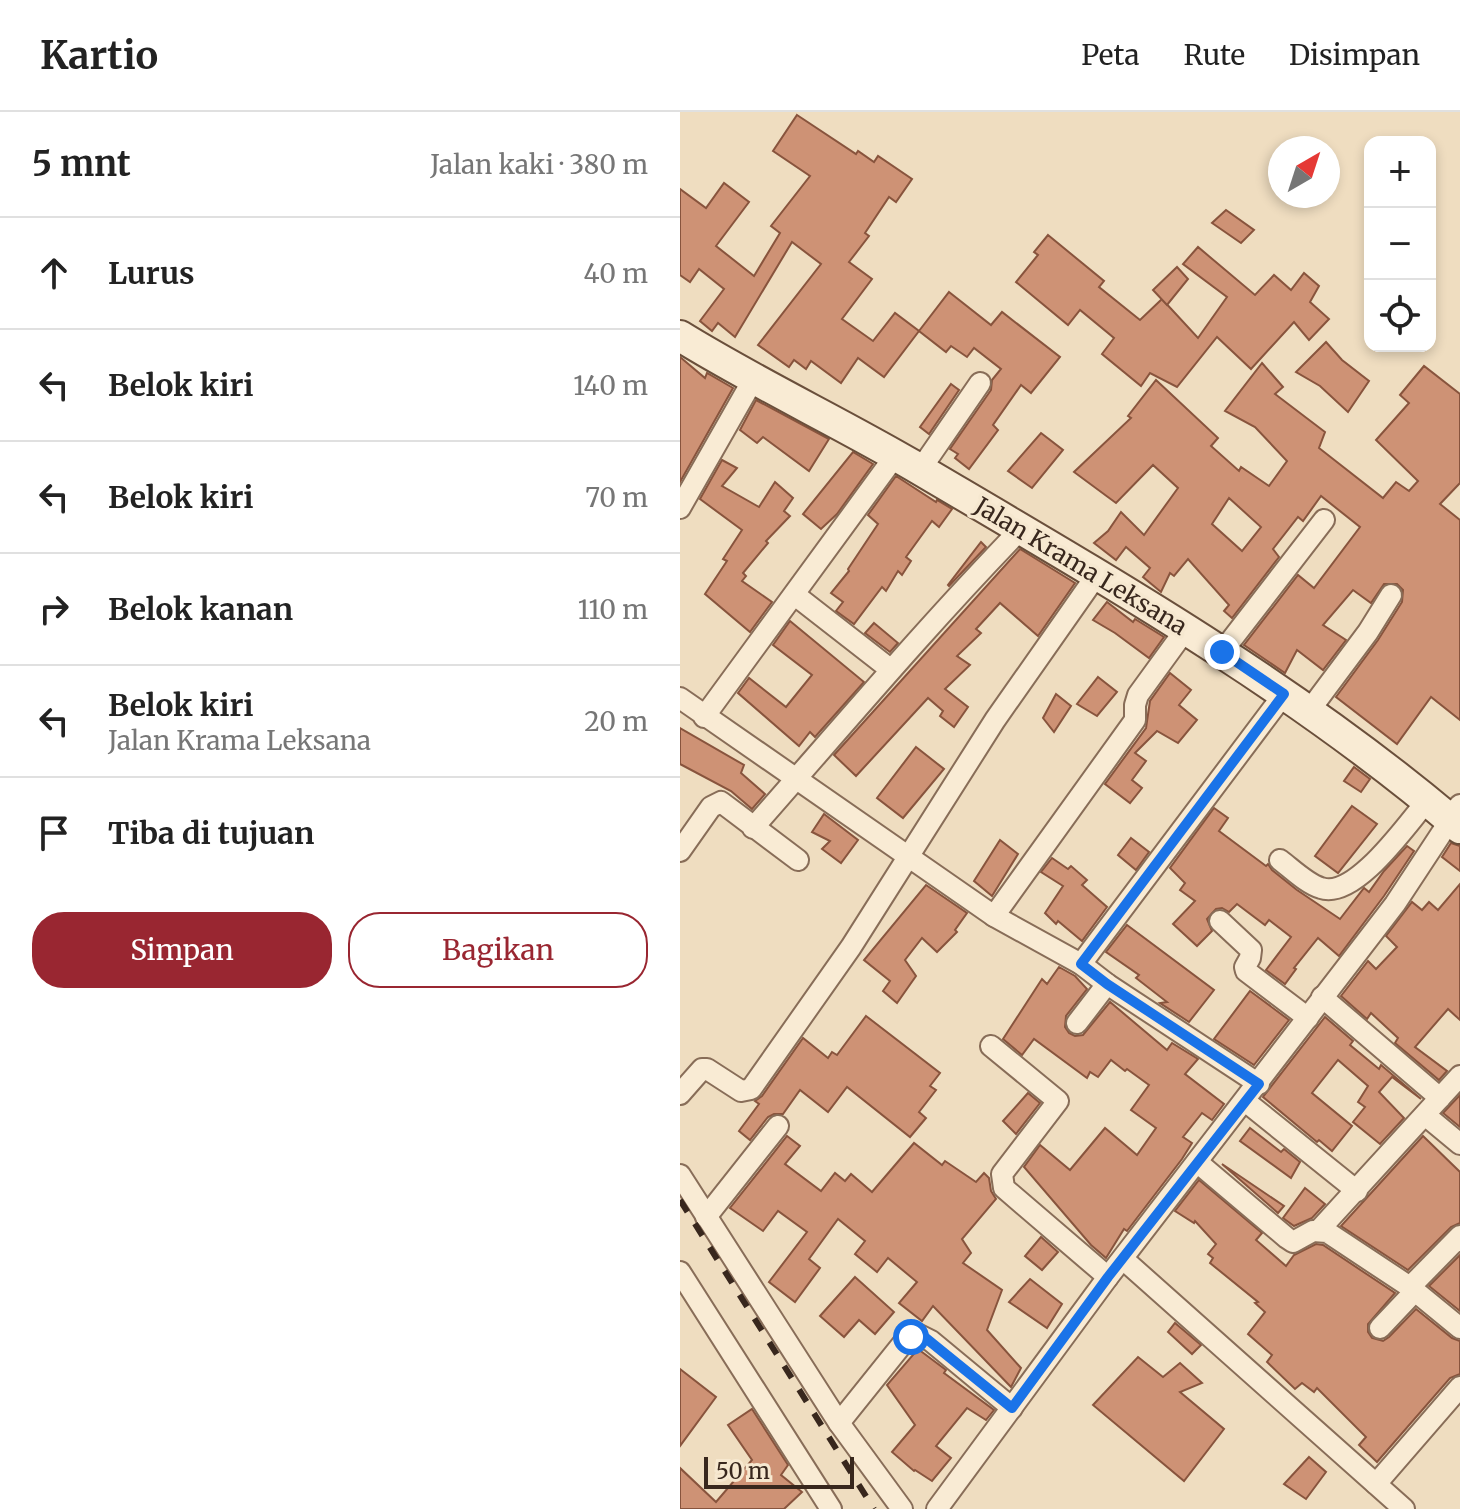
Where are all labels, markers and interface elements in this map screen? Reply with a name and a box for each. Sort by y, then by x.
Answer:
text: Kartio [40,32,158,79]
text: Peta [1081,37,1140,73]
text: Rute [1184,37,1245,73]
text: Disimpan [1289,37,1420,73]
north arrow [1268,136,1340,208]
map controls [1364,136,1436,352]
button: + [1364,136,1436,208]
text: 5 mnt [32,143,131,185]
text: Jalan kaki · 380 m [430,148,648,181]
button: − [1364,208,1436,280]
icon: ahead [32,251,76,295]
text: Lurus [108,254,195,292]
text: 40 m [584,257,648,290]
button: locate [1364,280,1436,352]
icon: left [32,363,76,407]
text: Belok kiri [108,366,254,404]
text: 140 m [573,369,648,402]
icon: left [32,475,76,519]
text: Belok kiri [108,478,254,516]
text: 70 m [585,481,648,514]
street label: Jalan Krama Leksana [968,490,1193,642]
icon: right [32,587,76,631]
text: Belok kanan [108,590,293,628]
text: 110 m [578,593,648,626]
route end [1204,634,1240,670]
text: Belok kiri [108,686,254,724]
icon: left [32,699,76,743]
text: 20 m [584,705,648,738]
text: Jalan Krama Leksana [108,724,371,757]
icon: arrive [32,811,76,855]
text: Tiba di tujuan [108,814,314,852]
button: Simpan [32,912,332,988]
button: Bagikan [348,912,648,988]
route start [893,1319,929,1355]
scale bar [704,1453,854,1489]
text: 50 m [716,1457,770,1485]

